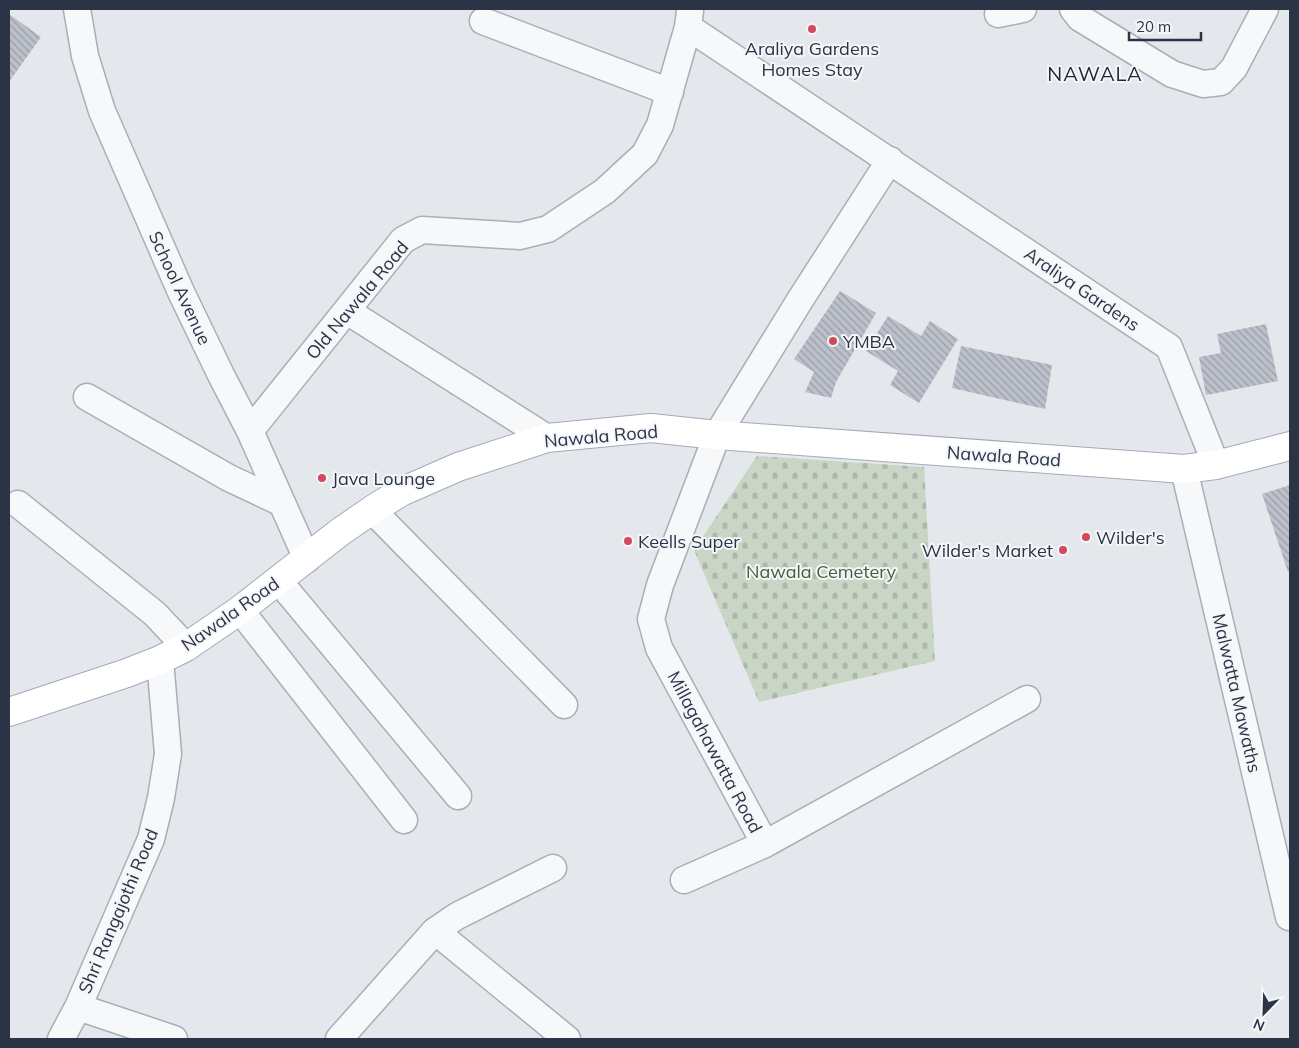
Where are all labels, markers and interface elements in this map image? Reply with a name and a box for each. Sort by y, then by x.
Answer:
scale bar [1129,10,1202,42]
text: 20 m [1136,17,1171,36]
marker: Araliya Gardens Homes Stay [806,23,818,35]
place label: Araliya Gardens Homes Stay [745,37,879,81]
district label: NAWALA [1047,61,1143,86]
street label: School Avenue [144,227,216,349]
street label: Old Nawala Road [301,236,413,364]
street label: Araliya Gardens [1020,242,1144,336]
place label: YMBA [842,330,895,353]
marker: YMBA [827,335,839,347]
street label: Nawala Road [543,420,659,452]
street label: Nawala Road [946,441,1062,471]
place label: Java Lounge [332,467,435,490]
marker: Java Lounge [316,472,328,484]
place label: Wilder's [1096,526,1165,549]
place label: Keells Super [638,530,740,553]
marker: Wilder's [1080,531,1092,543]
marker: Keells Super [622,535,634,547]
place label: Wilder's Market [922,539,1053,562]
marker: Wilder's Market [1057,544,1069,556]
park label: Nawala Cemetery [746,560,896,583]
street label: Nawala Road [177,572,283,656]
street label: Malwatta Mawaths [1207,611,1267,775]
street label: Millagahawatta Road [663,667,767,837]
street label: Shri Rangajothi Road [73,825,163,997]
north arrow [1239,988,1289,1038]
text: N [1251,1015,1267,1035]

